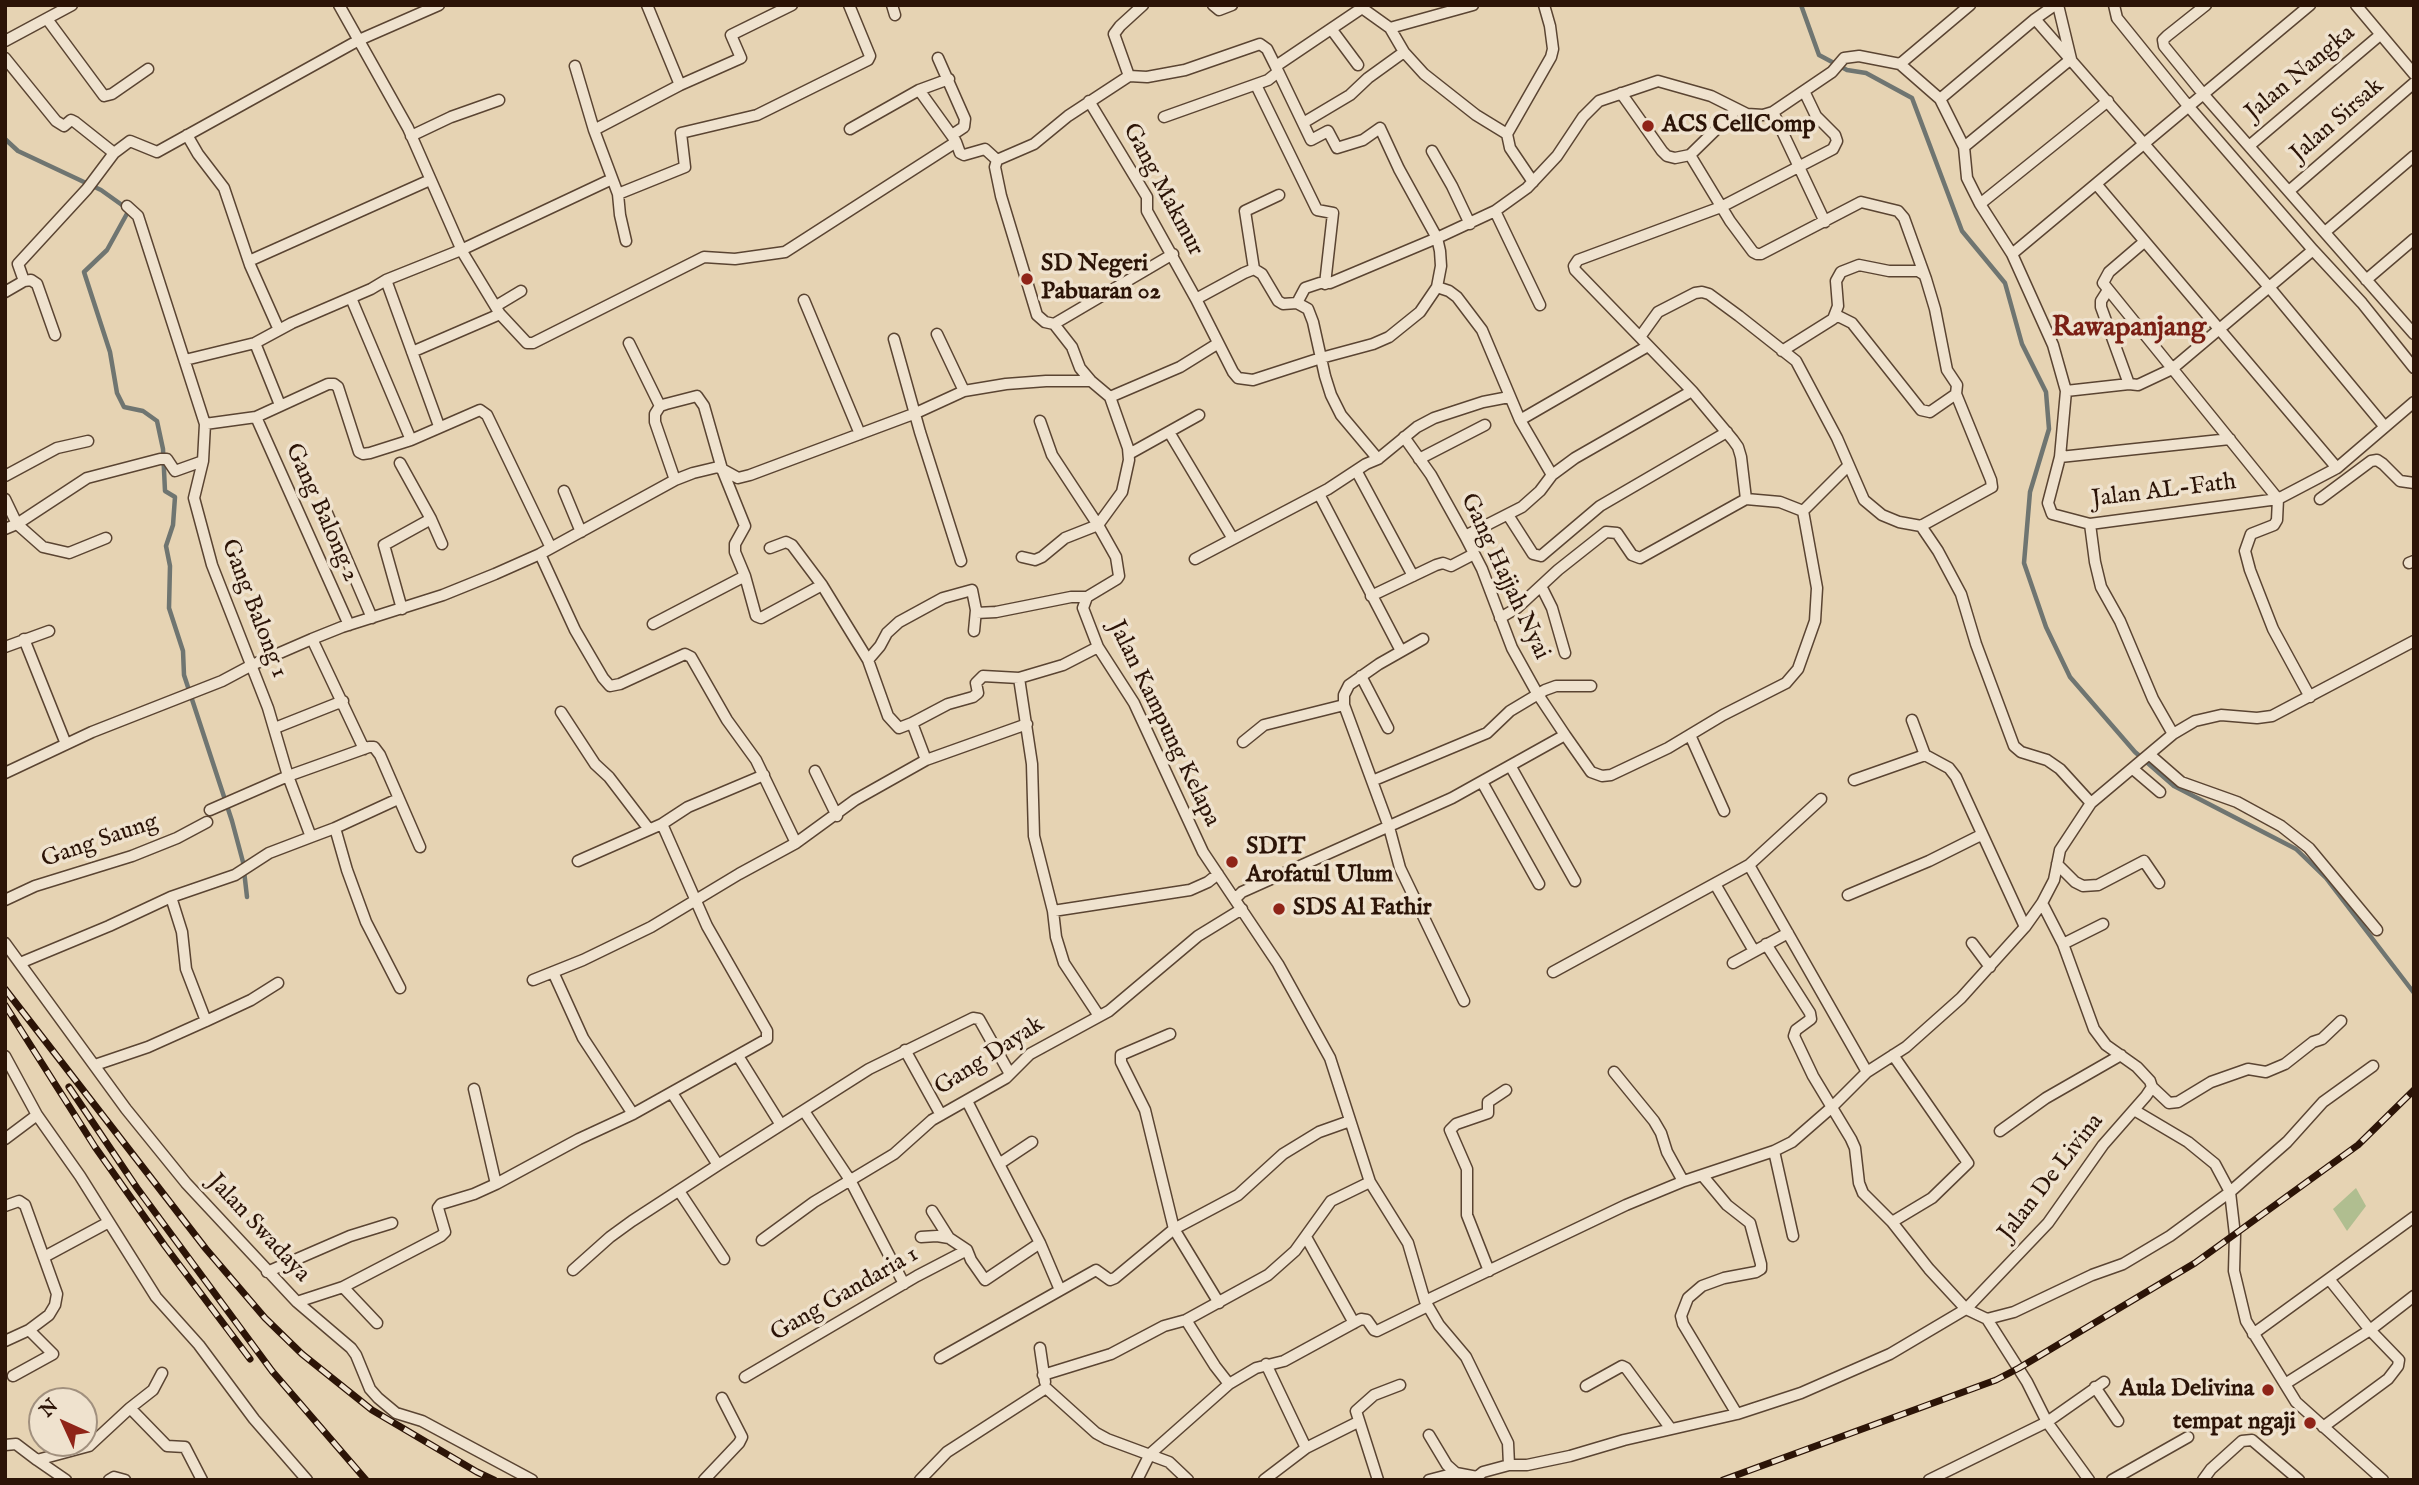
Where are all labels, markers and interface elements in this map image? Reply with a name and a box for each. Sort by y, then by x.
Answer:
street label: Jalan Nangka [2240,20,2362,128]
street label: Jalan Sirsak [2286,73,2390,169]
place label: ACS CellComp [1662,112,1815,140]
marker: ACS CellComp [1640,118,1656,134]
street label: Gang Makmur [1115,119,1209,261]
place label: SD Negeri Pabuaran 02 [1041,251,1161,307]
marker: SD Negeri Pabuaran 02 [1019,271,1035,287]
district label: Rawapanjang [2052,312,2206,346]
street label: Gang Balong 2 [278,439,364,587]
street label: Jalan AL-Fath [2090,469,2238,515]
street label: Gang Hajjah Nyai [1453,489,1555,665]
street label: Gang Balong 1 [213,536,293,682]
street label: Jalan Kampung Kelapa [1101,616,1225,832]
street label: Gang Saung [38,809,162,875]
place label: SDIT Arofatul Ulum [1246,834,1393,890]
marker: SDIT Arofatul Ulum [1224,854,1240,870]
place label: SDS Al Fathir [1293,895,1432,923]
marker: SDS Al Fathir [1271,901,1287,917]
street label: Gang Dayak [930,1011,1050,1103]
street label: Jalan De Livina [1993,1109,2111,1247]
street label: Jalan Swadaya [201,1169,315,1289]
street label: Gang Gandaria 1 [766,1241,924,1349]
place label: Aula Delivina [2120,1376,2254,1404]
marker: Aula Delivina [2260,1382,2276,1398]
north arrow [28,1387,98,1457]
text: N [35,1394,64,1423]
place label: tempat ngaji [2173,1409,2296,1437]
marker: tempat ngaji [2302,1415,2318,1431]

